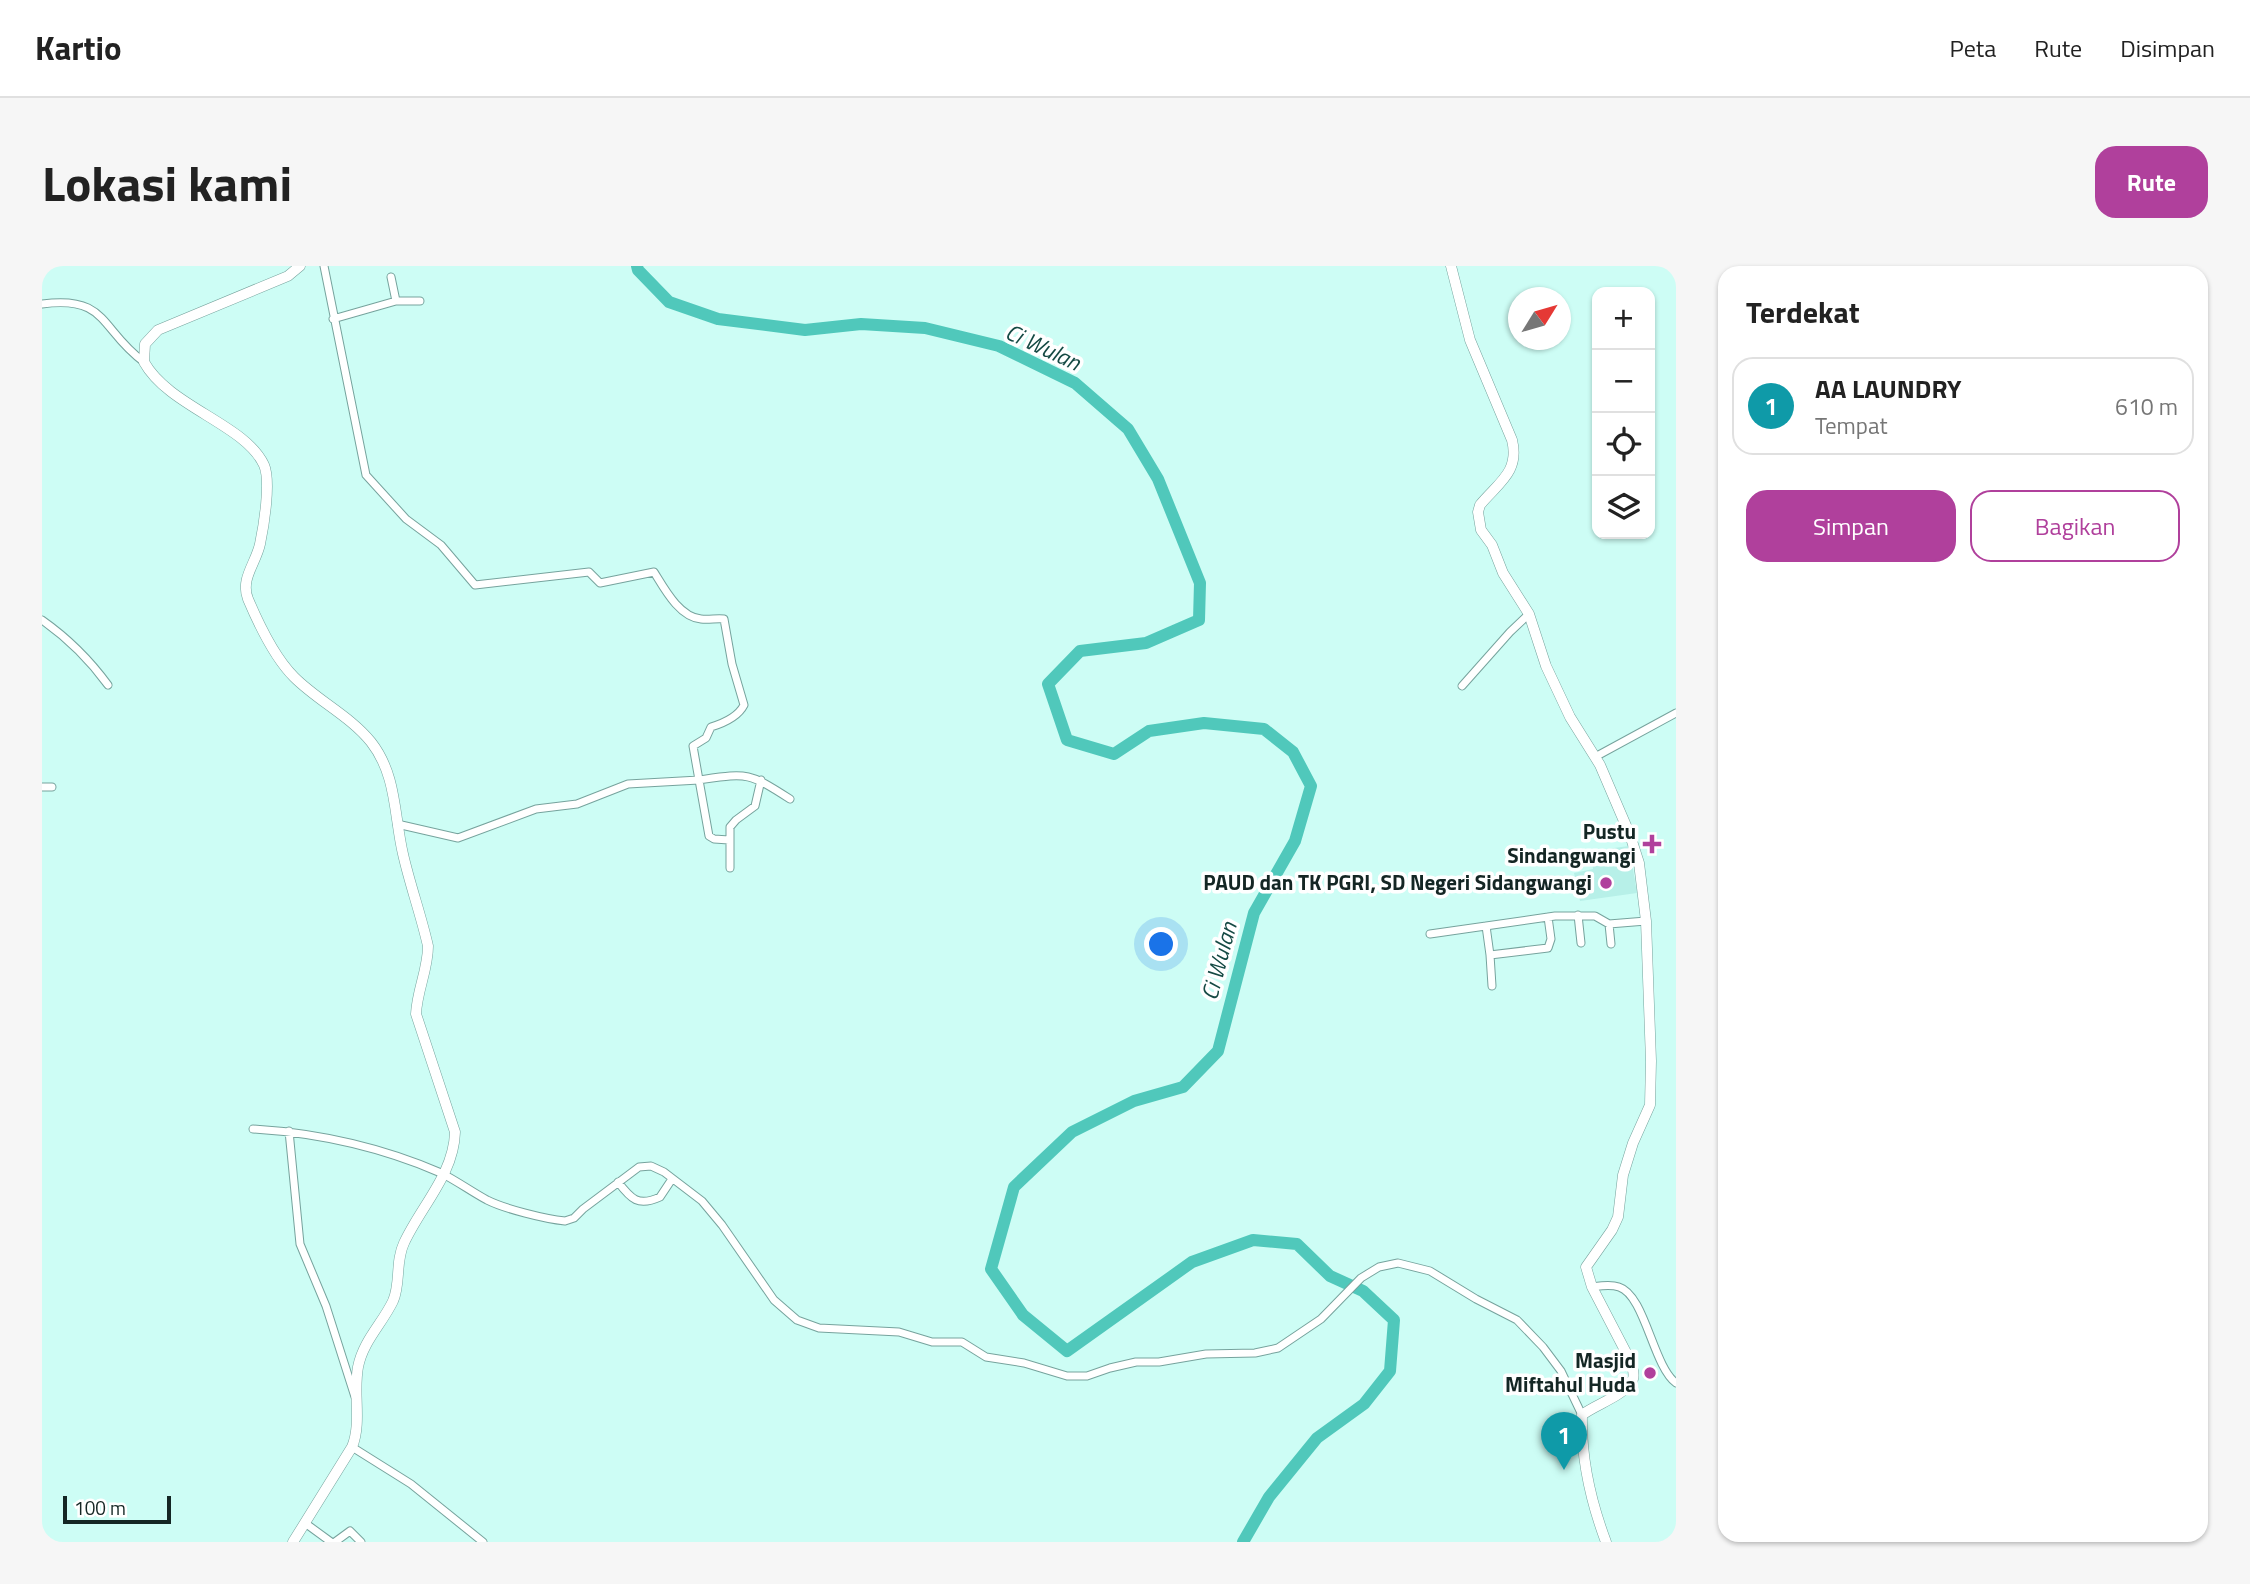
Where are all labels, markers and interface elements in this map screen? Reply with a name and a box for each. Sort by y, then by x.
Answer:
text: Kartio [35,23,122,73]
text: Peta [1950,30,1996,66]
text: Rute [2034,30,2082,66]
text: Disimpan [2120,30,2215,66]
text: Lokasi kami [42,145,292,220]
button: Rute [2095,146,2208,218]
north arrow [1508,287,1571,350]
map controls [1592,287,1655,539]
button: + [1592,287,1655,350]
text: Terdekat [1746,289,1860,335]
water label: Ci Wulan [1000,314,1087,379]
button: − [1592,350,1655,413]
text: AA LAUNDRY [1815,369,1961,408]
text: 1 [1765,389,1777,424]
text: 610 m [2115,389,2178,424]
text: Tempat [1815,408,1888,443]
button: locate [1592,413,1655,476]
button: layers [1592,476,1655,539]
button: Simpan [1746,490,1956,562]
button: Bagikan [1970,490,2180,562]
place label: Pustu Sindangwangi [1507,815,1636,871]
marker: Pustu Sindangwangi [1642,834,1662,854]
place label: PAUD dan TK PGRI, SD Negeri Sidangwangi [1203,866,1592,898]
marker: PAUD dan TK PGRI, SD Negeri Sidangwangi [1598,875,1614,891]
water label: Ci Wulan [1191,917,1246,1004]
your location [1144,927,1178,961]
place label: Masjid Miftahul Huda [1505,1344,1636,1400]
marker: Masjid Miftahul Huda [1642,1365,1658,1381]
pin: 1 [1541,1412,1587,1470]
scale bar [63,1493,172,1525]
text: 100 m [74,1493,126,1522]

